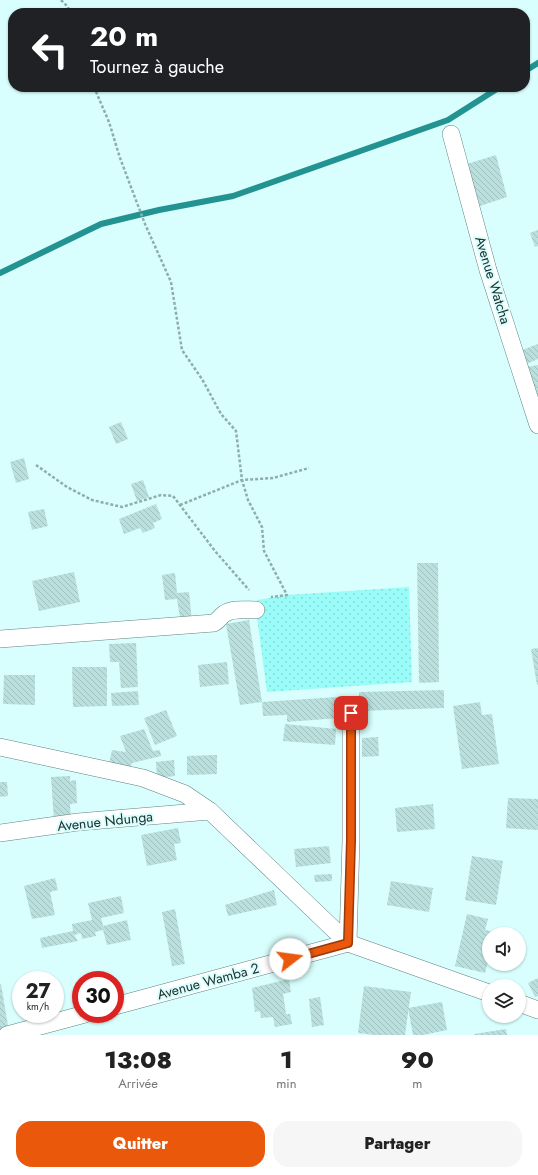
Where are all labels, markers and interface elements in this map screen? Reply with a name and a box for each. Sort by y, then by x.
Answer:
text: 20 m [90,16,158,57]
icon: left [24,24,76,76]
text: Tournez à gauche [90,54,224,80]
street label: Avenue Watcha [470,233,516,327]
pin [334,696,368,730]
icon: arrive [340,702,362,724]
street label: Avenue Ndunga [56,806,154,836]
map controls [482,927,526,1023]
button: sound [482,927,526,971]
position arrow [269,938,311,980]
street label: Avenue Wamba 2 [155,958,261,1004]
speed limit sign: 30 [72,971,124,1023]
text: 27 [25,977,51,1006]
button: layers [482,979,526,1023]
text: km/h [27,999,49,1014]
text: 13:08 [104,1042,172,1077]
text: 1 [280,1042,293,1077]
text: 90 [401,1042,434,1077]
text: Arrivée [118,1074,158,1093]
text: min [276,1074,297,1093]
text: m [412,1074,422,1093]
button: Quitter [16,1121,265,1167]
button: Partager [273,1121,522,1167]

